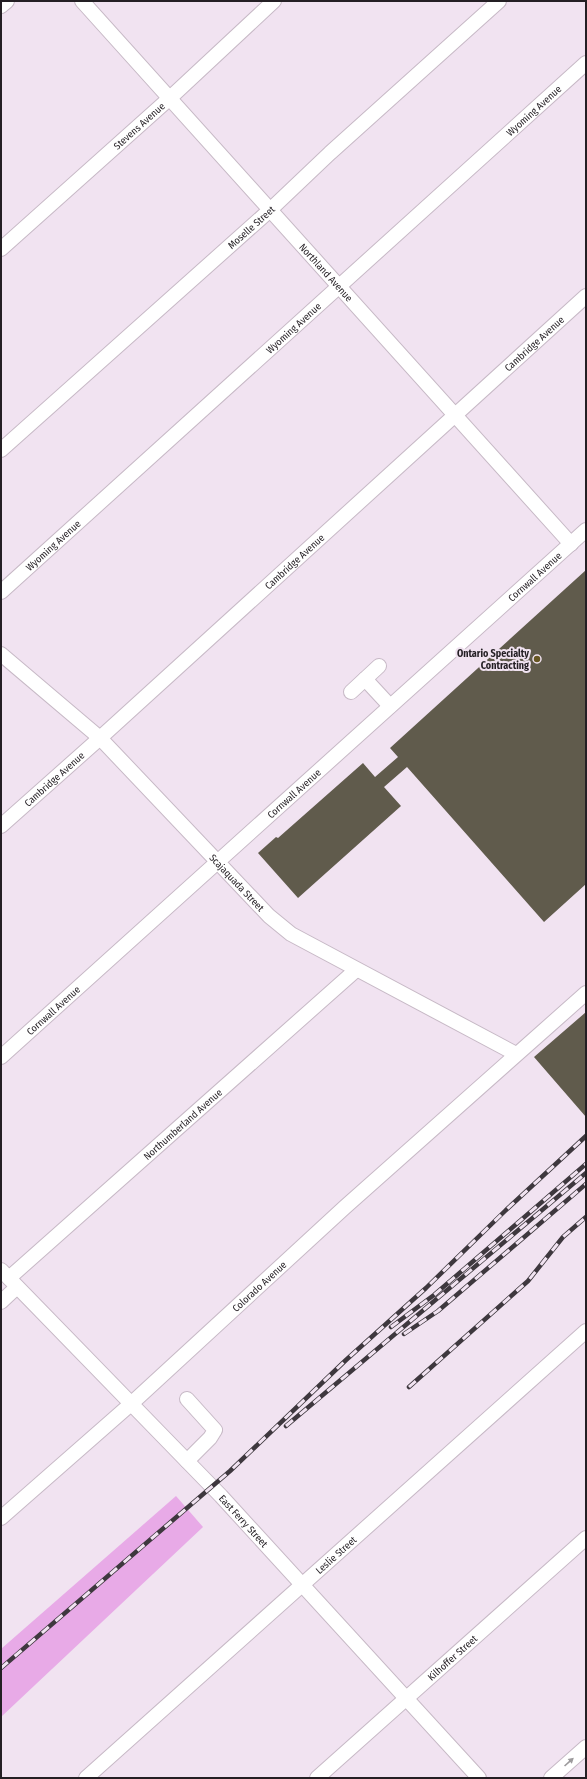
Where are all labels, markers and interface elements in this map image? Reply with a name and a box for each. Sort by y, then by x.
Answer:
street label: Wyoming Avenue [504,83,564,139]
street label: Stevens Avenue [112,100,168,152]
street label: Moselle Street [226,203,278,252]
street label: Northland Avenue [296,241,355,304]
street label: Wyoming Avenue [264,301,324,356]
street label: Cambridge Avenue [502,314,567,374]
street label: Wyoming Avenue [24,518,84,574]
street label: Cambridge Avenue [263,532,327,592]
street label: Cornwall Avenue [506,550,564,604]
place label: Ontario Specialty Contracting [457,648,529,672]
marker: Ontario Specialty Contracting [532,654,542,664]
street label: Cambridge Avenue [22,750,87,809]
street label: Cornwall Avenue [265,767,324,821]
street label: Scajaquada Street [207,852,267,915]
street label: Cornwall Avenue [24,984,83,1038]
street label: Northumberland Avenue [142,1087,225,1163]
street label: Colorado Avenue [230,1259,289,1315]
street label: East Ferry Street [216,1493,270,1551]
street label: Leslie Street [314,1534,360,1577]
street label: Kilhoffer Street [425,1632,481,1684]
one-way arrow [563,1758,574,1767]

